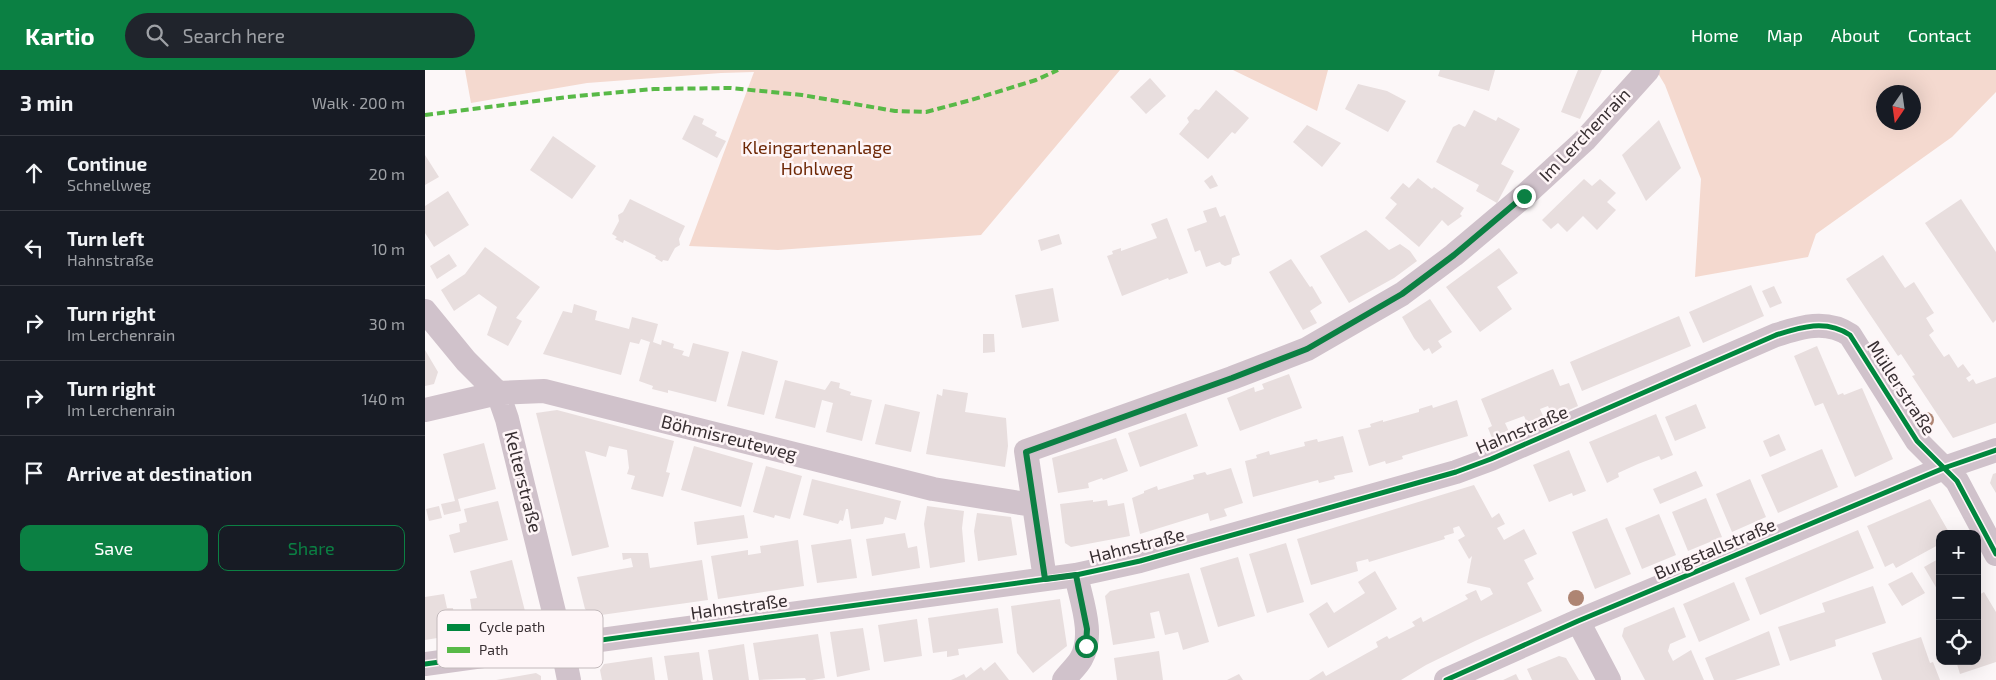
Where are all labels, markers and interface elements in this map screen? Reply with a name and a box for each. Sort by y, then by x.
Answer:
search box [125,13,475,58]
text: Kartio [25,21,95,50]
icon: search [143,21,171,49]
text: Search here [183,24,285,47]
text: Home [1691,24,1739,46]
text: Map [1767,24,1803,46]
text: About [1831,24,1880,46]
text: Contact [1908,24,1971,46]
street label: Im Lerchenrain [1534,83,1634,186]
north arrow [1876,85,1921,130]
text: 3 min [20,90,73,115]
text: Walk · 200 m [312,93,405,112]
park label: Kleingartenanlage Hohlweg [742,136,892,179]
text: Continue [67,152,147,175]
icon: ahead [20,159,48,187]
text: 20 m [369,164,405,183]
text: Schnellweg [67,175,151,194]
route end [1513,185,1536,208]
text: Turn left [67,227,144,250]
icon: left [20,234,48,262]
text: 10 m [371,239,405,258]
text: Hahnstraße [67,250,154,269]
text: Turn right [67,302,155,325]
icon: right [20,309,48,337]
text: 30 m [369,314,405,333]
text: Im Lerchenrain [67,325,175,344]
street label: Müllerstraße [1863,336,1941,439]
text: Turn right [67,377,155,400]
icon: right [20,384,48,412]
text: 140 m [362,389,405,408]
text: Im Lerchenrain [67,400,175,419]
street label: Hahnstraße [1472,400,1571,458]
street label: Böhmisreuteweg [659,410,799,465]
street label: Kelterstraße [501,429,547,535]
icon: arrive [20,459,48,487]
text: Arrive at destination [67,462,252,485]
street label: Burgstallstraße [1650,513,1779,584]
street label: Hahnstraße [1087,523,1187,568]
button: Save [20,525,208,571]
button: Share [218,525,405,571]
map controls [1936,530,1981,665]
button: + [1936,530,1981,575]
button: − [1936,575,1981,620]
street label: Hahnstraße [689,588,789,624]
legend [437,610,603,668]
text: Cycle path [479,618,545,635]
button: locate [1936,620,1981,665]
route start [1075,635,1098,658]
text: Path [479,641,508,658]

